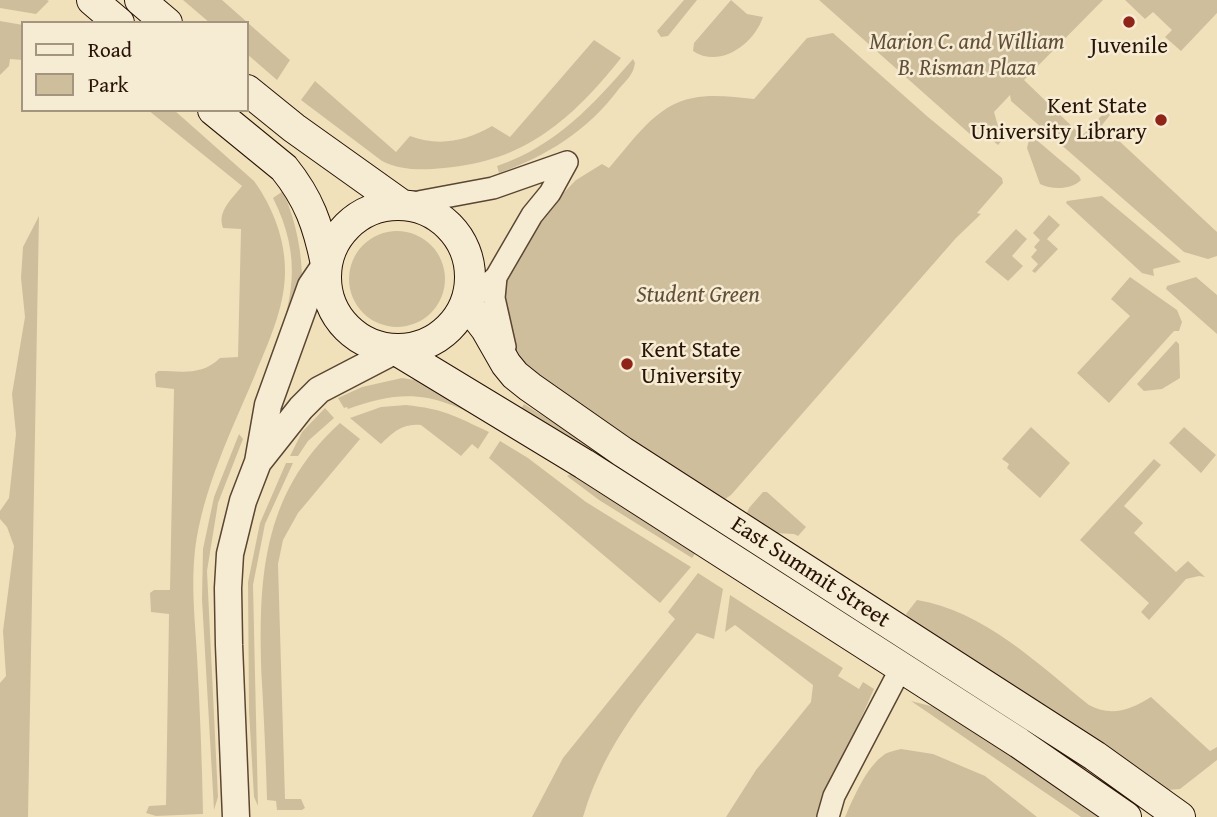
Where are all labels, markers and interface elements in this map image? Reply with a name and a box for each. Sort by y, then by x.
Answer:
marker: Juvenile [1121,14,1137,30]
legend [21,21,248,112]
park label: Marion C. and William B. Risman Plaza [869,29,1065,83]
place label: Juvenile [1090,33,1168,61]
text: Road [88,34,132,65]
text: Park [88,69,129,100]
place label: Kent State University Library [970,93,1147,147]
marker: Kent State University Library [1153,112,1169,128]
park label: Student Green [636,282,760,310]
place label: Kent State University [641,337,742,391]
marker: Kent State University [619,356,635,372]
street label: East Summit Street [725,511,895,635]

